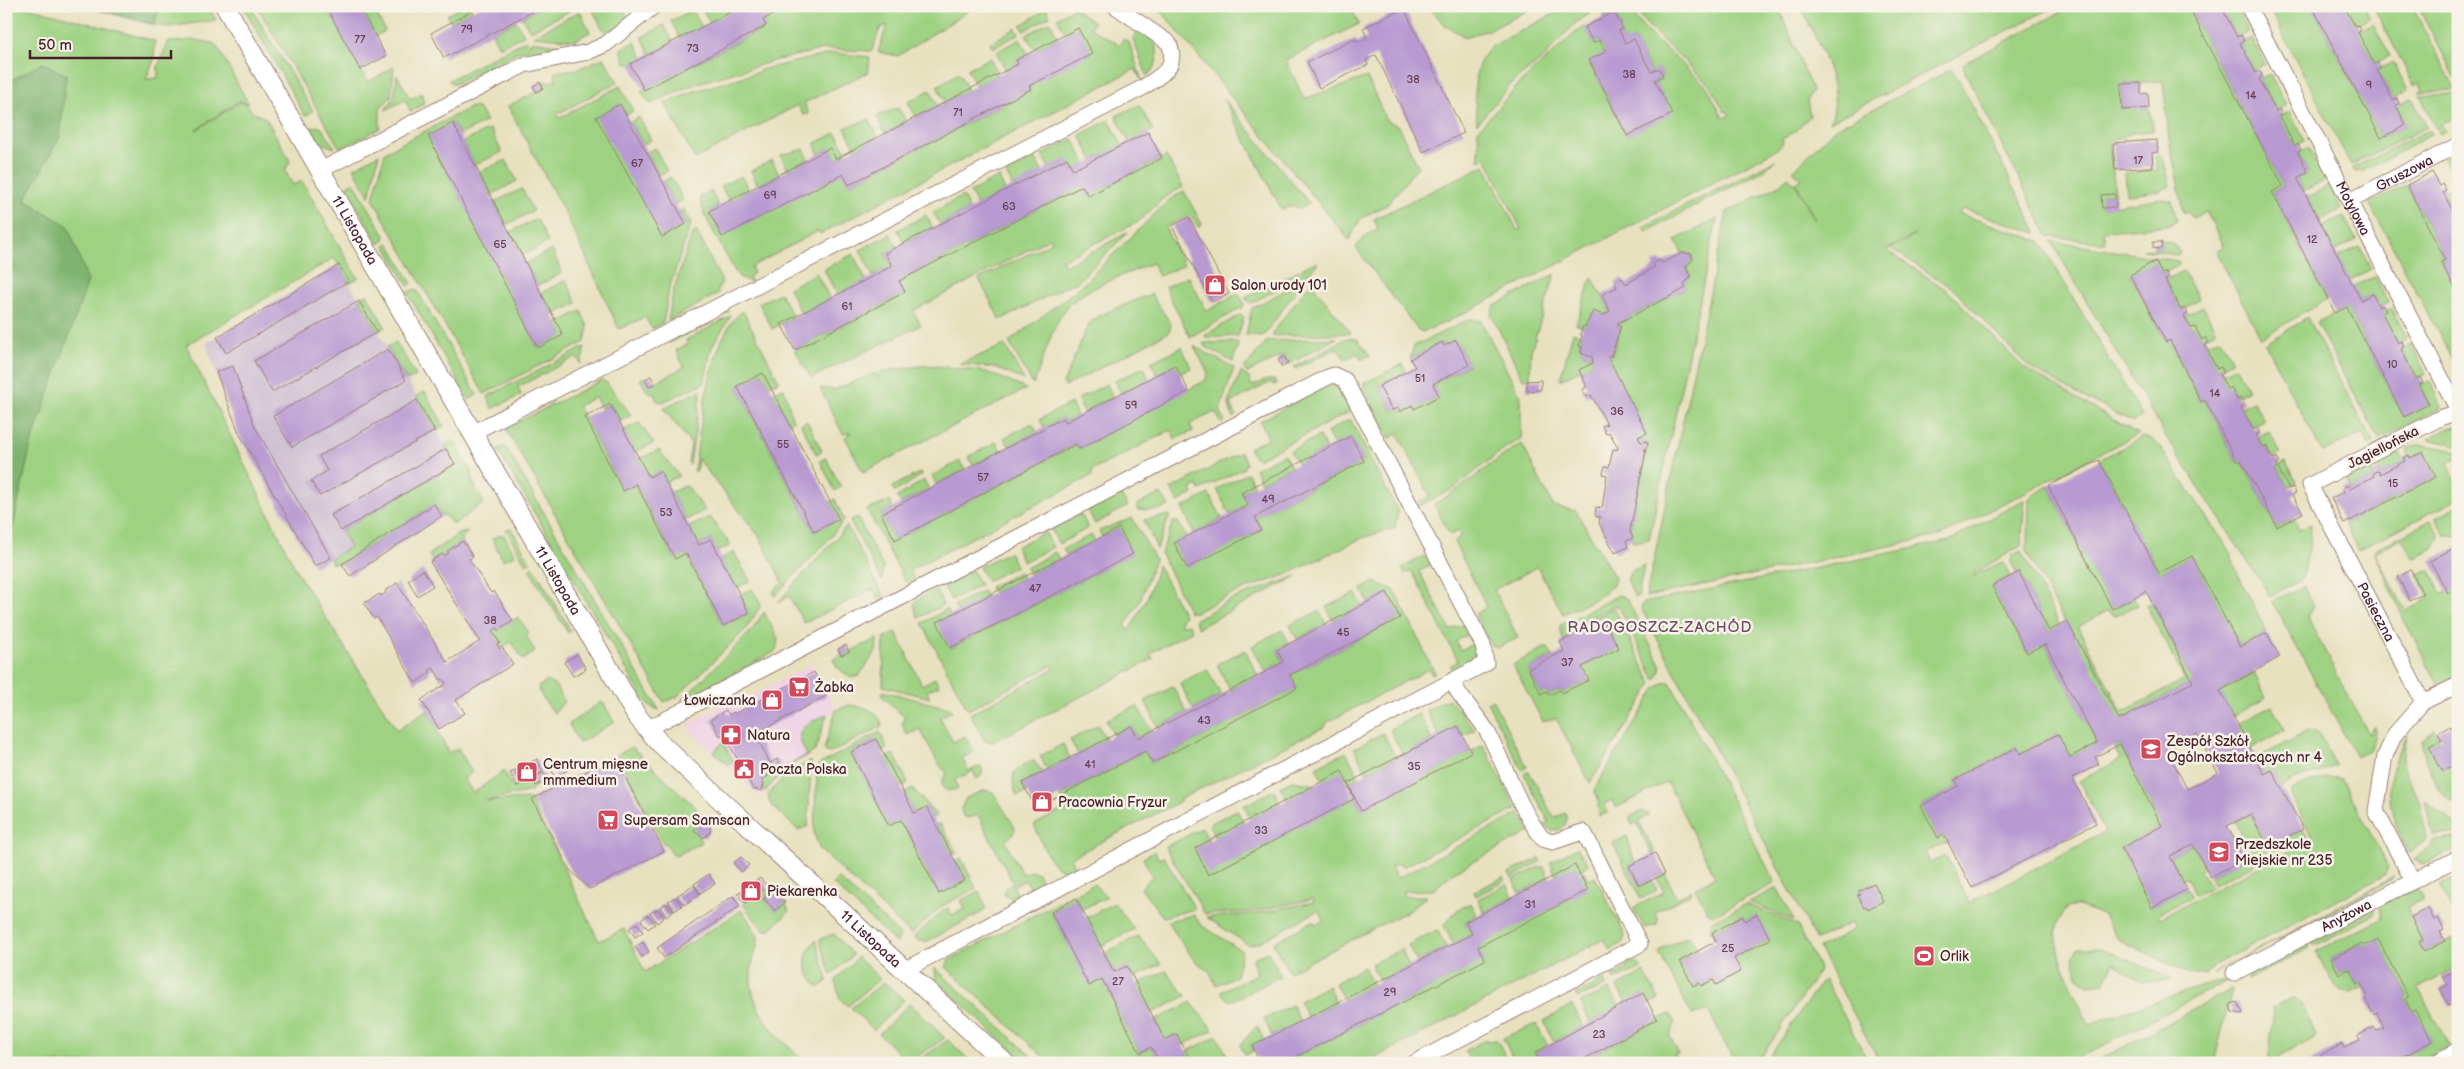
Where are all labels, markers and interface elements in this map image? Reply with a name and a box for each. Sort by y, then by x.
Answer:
house number: 79 [461,23,473,36]
scale bar [30,28,171,60]
house number: 77 [355,33,366,46]
text: 50 m [38,36,72,55]
house number: 73 [687,42,699,55]
house number: 38 [1622,68,1636,81]
house number: 38 [1406,73,1420,86]
house number: 9 [2366,79,2372,92]
house number: 14 [2246,89,2257,102]
house number: 71 [953,106,963,119]
street label: Gruszowa [2373,152,2436,195]
house number: 17 [2133,154,2143,167]
house number: 67 [631,157,644,170]
street label: Motylowa [2332,179,2374,239]
house number: 69 [763,189,777,202]
street label: 11 Listopada [328,193,381,268]
house number: 63 [1002,200,1016,213]
house number: 12 [2307,233,2318,246]
house number: 65 [493,238,507,251]
shop icon: Salon urody 101 [1203,273,1227,297]
place label: Salon urody 101 [1231,277,1327,294]
house number: 61 [842,300,852,313]
house number: 10 [2387,358,2398,371]
house number: 51 [1415,372,1425,385]
house number: 14 [2210,387,2221,400]
house number: 59 [1125,399,1137,412]
house number: 36 [1610,405,1624,418]
street label: Jagiellońska [2345,422,2422,473]
house number: 55 [777,438,789,451]
house number: 57 [977,471,989,484]
house number: 15 [2388,477,2398,490]
house number: 49 [1261,493,1275,506]
house number: 53 [659,506,673,519]
street label: 11 Listopada [531,543,584,618]
street label: Pasieczna [2353,579,2398,645]
house number: 47 [1029,582,1042,595]
house number: 38 [483,614,497,627]
district label: RADOGOSZCZ-ZACHÓD [1568,618,1752,637]
house number: 45 [1336,626,1350,639]
house number: 37 [1561,656,1574,669]
supermarket icon: Żabka [787,675,811,699]
place label: Żabka [814,678,854,696]
shop icon: Łowiczanka [760,688,784,712]
place label: Łowiczanka [683,692,756,709]
house number: 43 [1197,714,1211,727]
pharmacy icon: Natura [719,723,743,747]
place label: Natura [747,727,790,744]
place label: Zespół Szkół Ogólnokształcących nr 4 [2166,733,2323,766]
school or university icon: Zespół Szkół Ogólnokształcących nr 4 [2139,737,2163,761]
place label: Centrum mięsne mmmedium [543,756,648,789]
public building icon: Poczta Polska [732,757,756,781]
house number: 41 [1085,758,1095,771]
shop icon: Centrum mięsne mmmedium [515,760,539,784]
house number: 35 [1407,760,1421,773]
place label: Poczta Polska [760,761,847,778]
shop icon: Pracownia Fryzur [1030,790,1054,814]
place label: Pracownia Fryzur [1058,794,1168,811]
supermarket icon: Supersam Samscan [596,808,620,832]
place label: Supersam Samscan [624,812,750,829]
house number: 33 [1254,824,1268,837]
place label: Przedszkole Miejskie nr 235 [2235,836,2332,869]
school or university icon: Przedszkole Miejskie nr 235 [2207,840,2231,864]
shop icon: Piekarenka [739,879,763,903]
place label: Piekarenka [767,883,838,900]
street label: Anyżowa [2318,896,2374,936]
house number: 31 [1524,898,1536,911]
street label: 11 Listopada [836,907,904,971]
house number: 25 [1722,942,1734,955]
sports icon: Orlik [1912,944,1936,968]
place label: Orlik [1940,948,1969,965]
house number: 27 [1112,975,1125,988]
house number: 29 [1384,986,1396,999]
house number: 23 [1592,1028,1606,1041]

